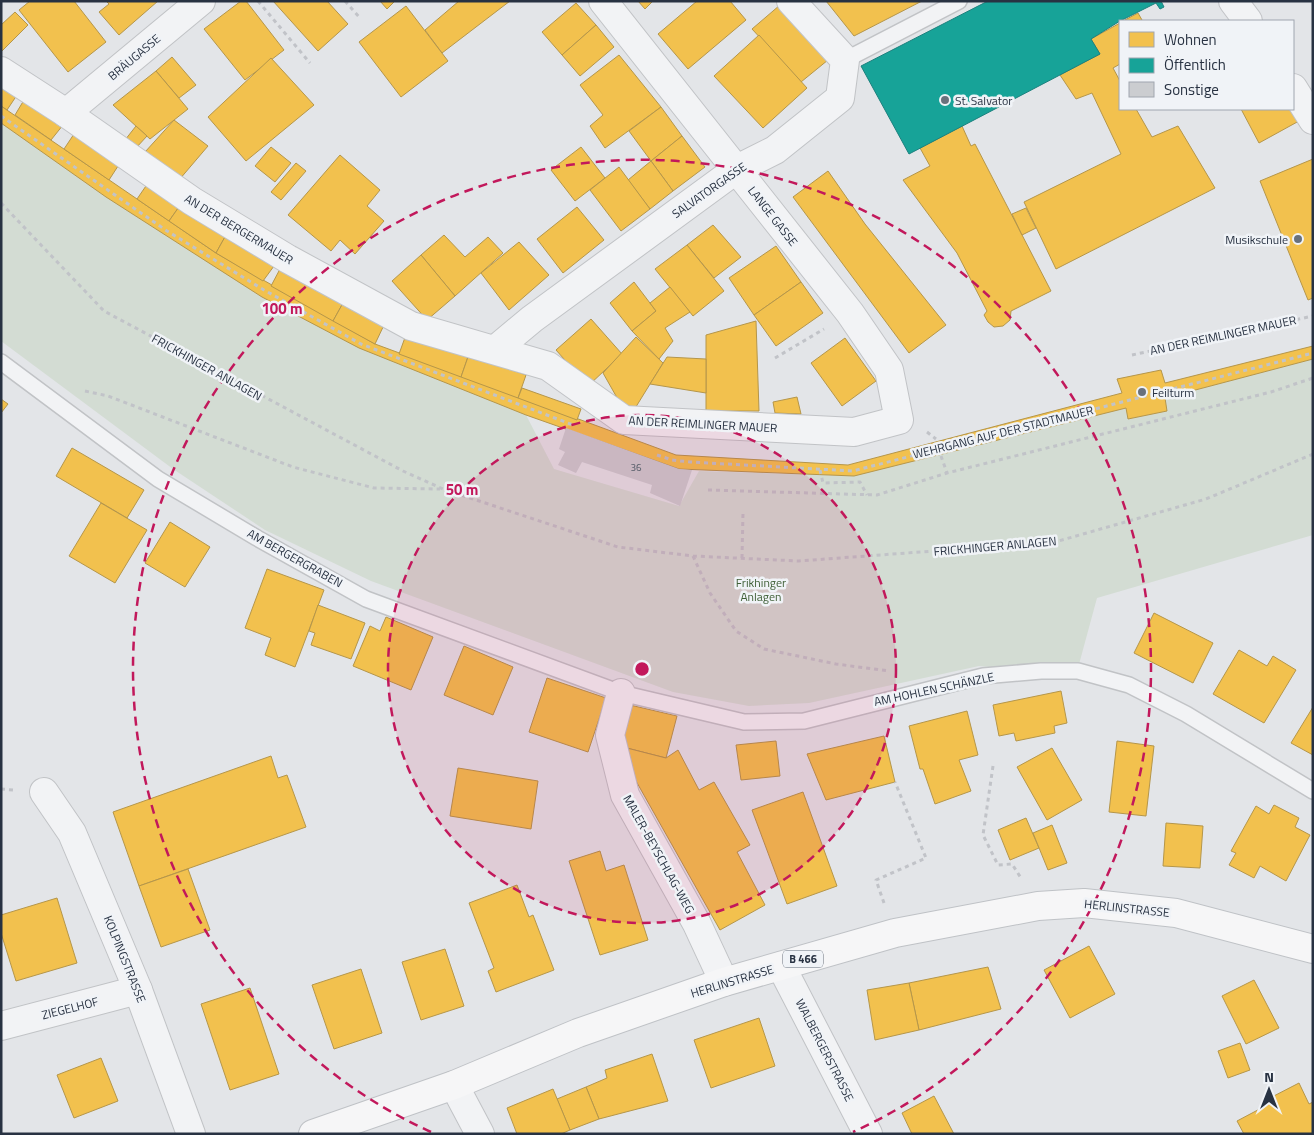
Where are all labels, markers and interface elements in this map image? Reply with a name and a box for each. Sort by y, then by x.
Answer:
legend [1119,20,1294,110]
text: Wohnen [1164,28,1217,51]
street label: BRÄUGASSE [104,29,165,85]
text: Öffentlich [1164,53,1226,76]
text: Sonstige [1164,78,1219,101]
place label: St. Salvator [955,91,1013,110]
marker: St. Salvator [939,94,951,106]
street label: SALVATORGASSE [668,157,750,223]
street label: LANGE GASSE [743,182,803,250]
street label: AN DER BERGERMAUER [181,189,297,269]
place label: Musikschule [1225,230,1288,249]
marker: Musikschule [1292,233,1304,245]
text: 100 m [261,297,303,320]
street label: AN DER REIMLINGER MAUER [1148,310,1298,360]
street label: FRICKHINGER ANLAGEN [148,329,266,405]
place label: Feilturm [1152,383,1194,402]
marker: Feilturm [1136,386,1148,398]
street label: WEHRGANG AUF DER STADTMAUER [911,400,1095,464]
street label: AN DER REIMLINGER MAUER [628,411,778,437]
house number: 36 [630,460,642,475]
text: 50 m [446,478,478,501]
street label: AM BERGERGRABEN [244,524,346,592]
street label: FRICKHINGER ANLAGEN [933,531,1057,561]
park label: Frikhinger Anlagen [736,573,786,606]
centre of rings [633,660,651,678]
street label: AM HOHLEN SCHÄNZLE [872,667,996,711]
street label: MALER-BEYSCHLAG-WEG [618,791,700,917]
street label: HERLINSTRASSE [1083,894,1171,922]
street label: KOLPINGSTRASSE [99,912,151,1006]
road number: B 466 [783,951,823,968]
street label: HERLINSTRASSE [688,959,776,1003]
street label: ZIEGELHOF [40,992,100,1024]
street label: WALBERGERSTRASSE [791,995,859,1105]
north arrow [1244,1065,1294,1115]
text: N [1264,1066,1274,1087]

